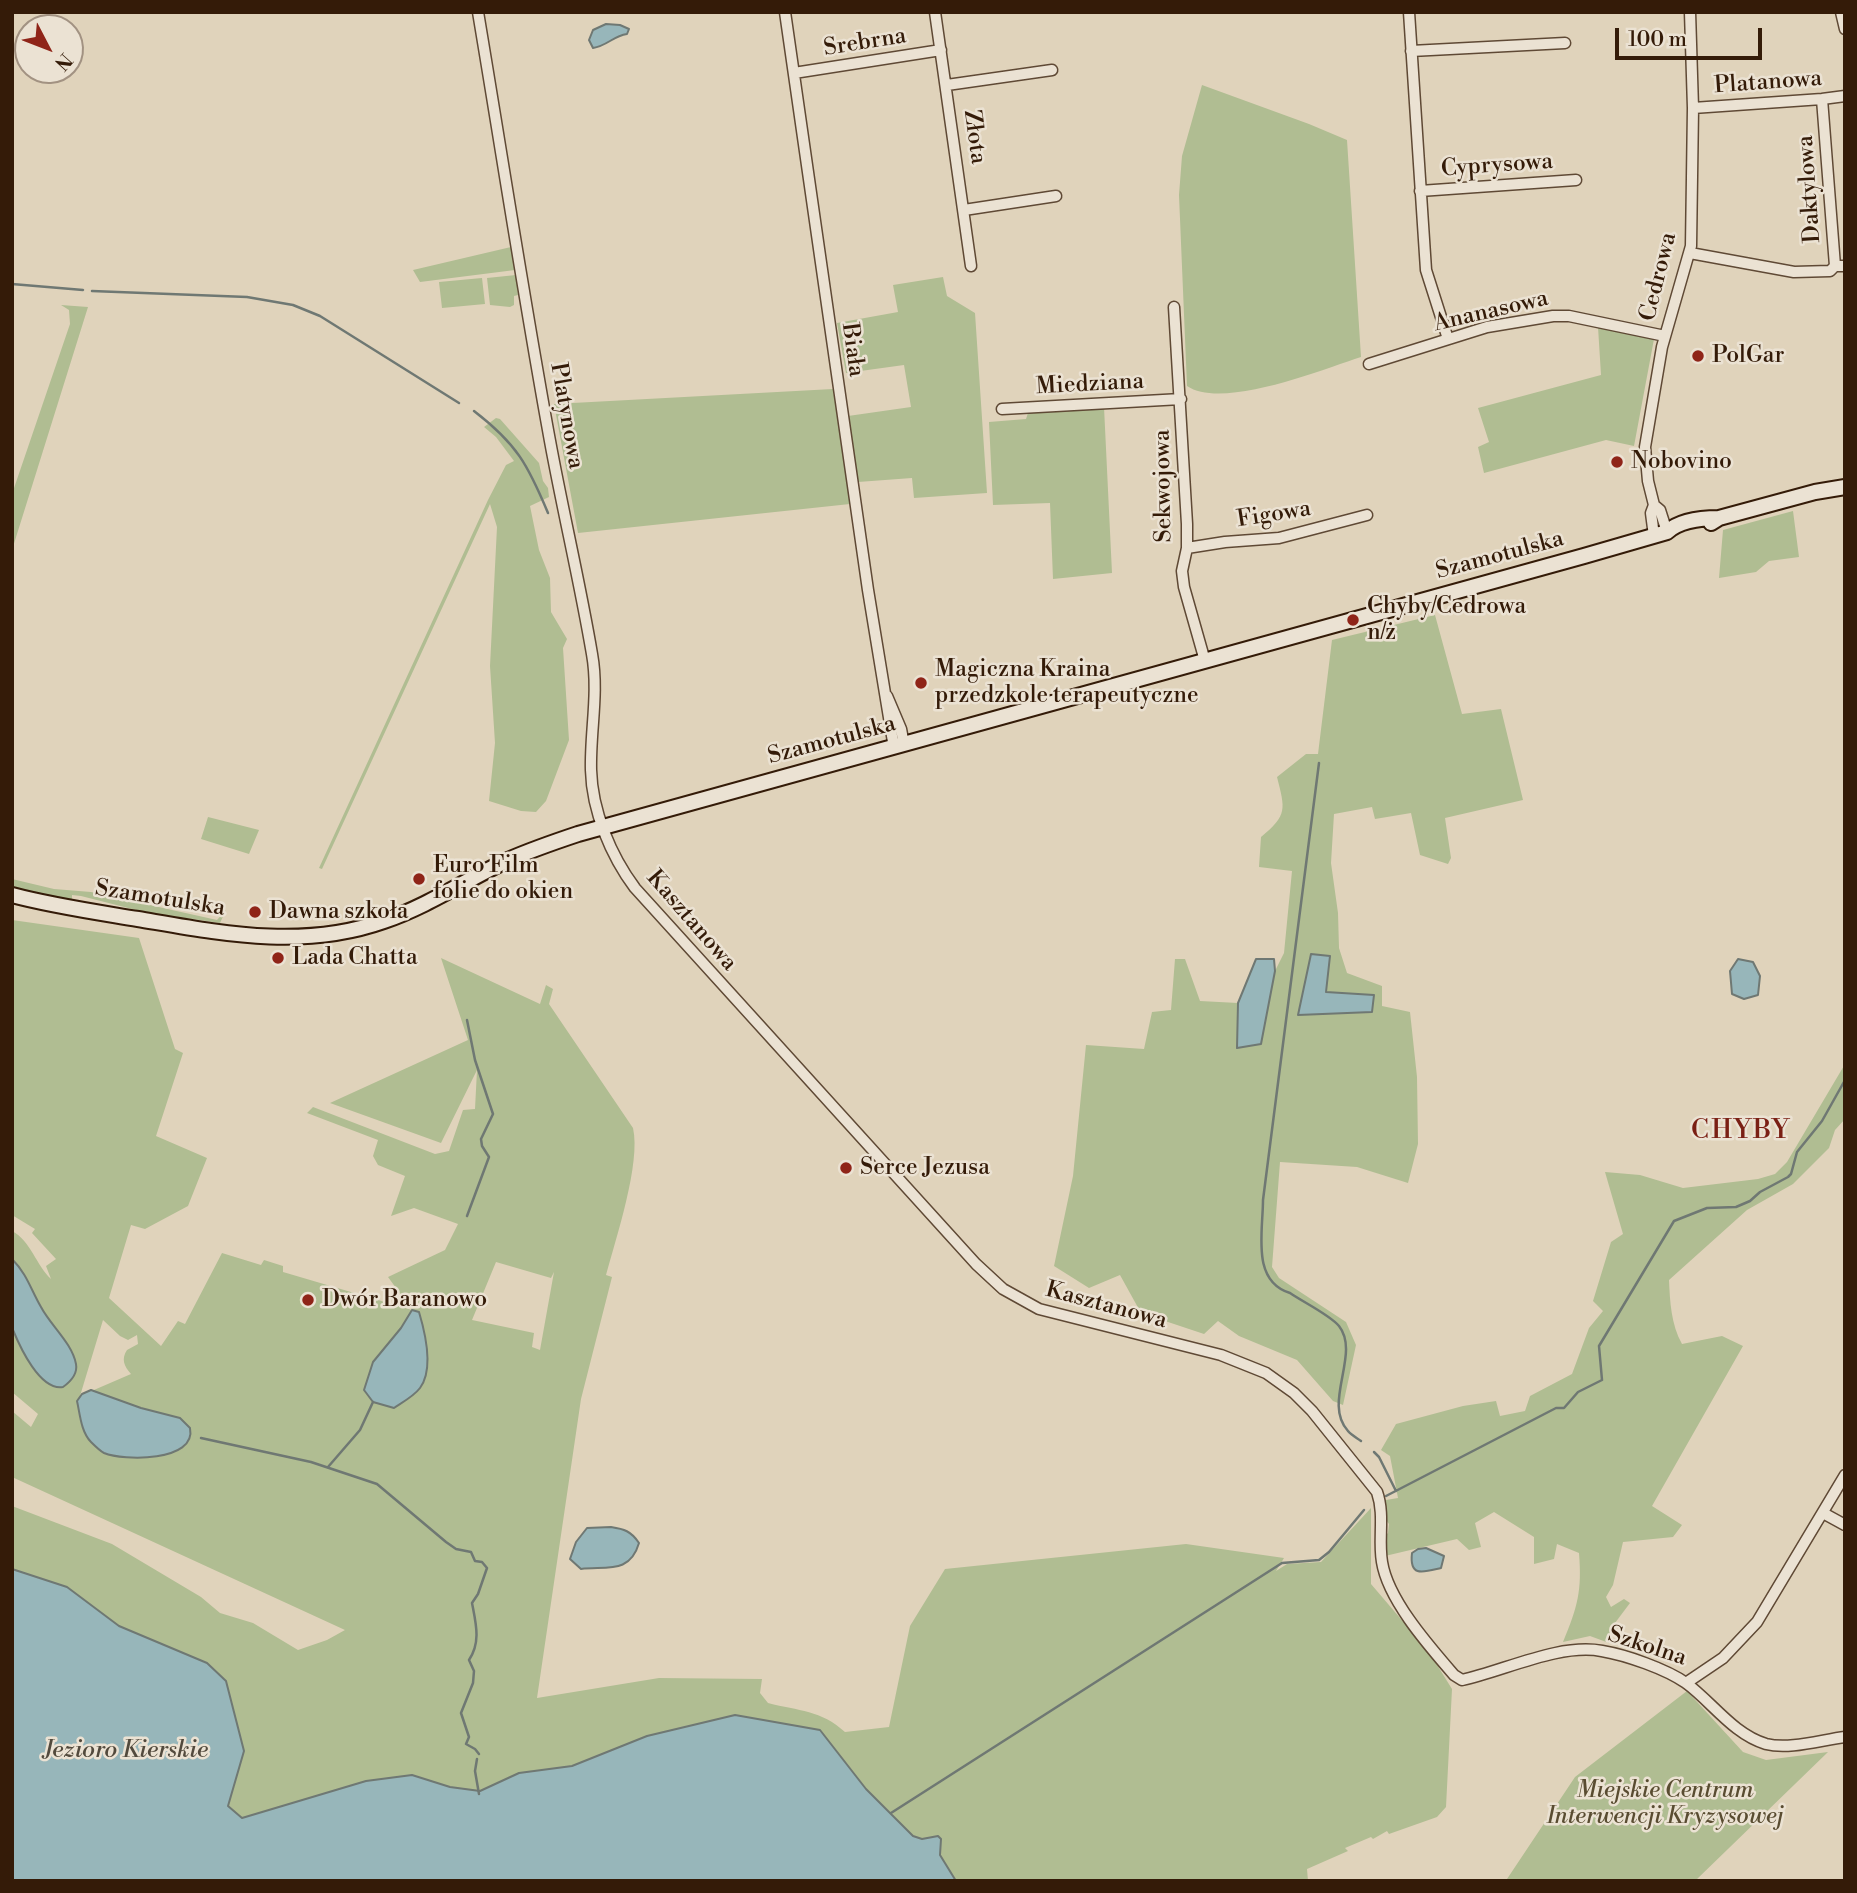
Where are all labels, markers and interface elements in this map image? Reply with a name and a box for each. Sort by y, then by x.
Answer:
north arrow [14,14,84,84]
scale bar [1619,14,1766,58]
street label: Srebrna [822,23,908,63]
text: 100 m [1628,27,1687,53]
text: N [49,48,77,75]
street label: Platanowa [1713,65,1823,101]
street label: Złota [957,108,991,166]
street label: Daktylowa [1792,134,1828,244]
street label: Cyprysowa [1440,148,1554,184]
street label: Cedrowa [1635,230,1683,324]
street label: Ananasowa [1431,285,1551,339]
street label: Biała [835,321,869,379]
place label: PolGar [1712,342,1784,370]
marker: PolGar [1690,348,1706,364]
street label: Platynowa [543,361,589,471]
street label: Miedziana [1035,368,1145,402]
street label: Sekwojowa [1149,429,1179,543]
place label: Nobovino [1631,448,1732,476]
marker: Nobovino [1609,454,1625,470]
street label: Figowa [1235,496,1313,534]
street label: Szamotulska [1433,526,1567,586]
place label: Chyby/Cedrowa n/ż [1367,593,1526,647]
marker: Chyby/Cedrowa n/ż [1345,612,1361,628]
place label: Magiczna Kraina przedzkole terapeutyczne [935,656,1199,710]
marker: Magiczna Kraina przedzkole terapeutyczne [913,675,929,691]
street label: Szamotulska [765,711,899,771]
place label: Euro Film folie do okien [433,852,573,906]
street label: Kasztanowa [640,865,742,977]
marker: Euro Film folie do okien [411,871,427,887]
street label: Szamotulska [93,875,227,923]
place label: Dawna szkoła [269,898,408,926]
marker: Dawna szkoła [247,904,263,920]
place label: Lada Chatta [292,944,418,972]
marker: Lada Chatta [270,950,286,966]
district label: CHYBY [1692,1116,1790,1148]
place label: Serce Jezusa [860,1154,990,1182]
marker: Serce Jezusa [838,1160,854,1176]
street label: Kasztanowa [1042,1277,1170,1335]
place label: Dwór Baranowo [322,1286,487,1314]
marker: Dwór Baranowo [300,1292,316,1308]
street label: Szkolna [1604,1621,1690,1673]
water label: Jezioro Kierskie [44,1737,208,1765]
park label: Miejskie Centrum Interwencji Kryzysowej [1546,1777,1784,1831]

